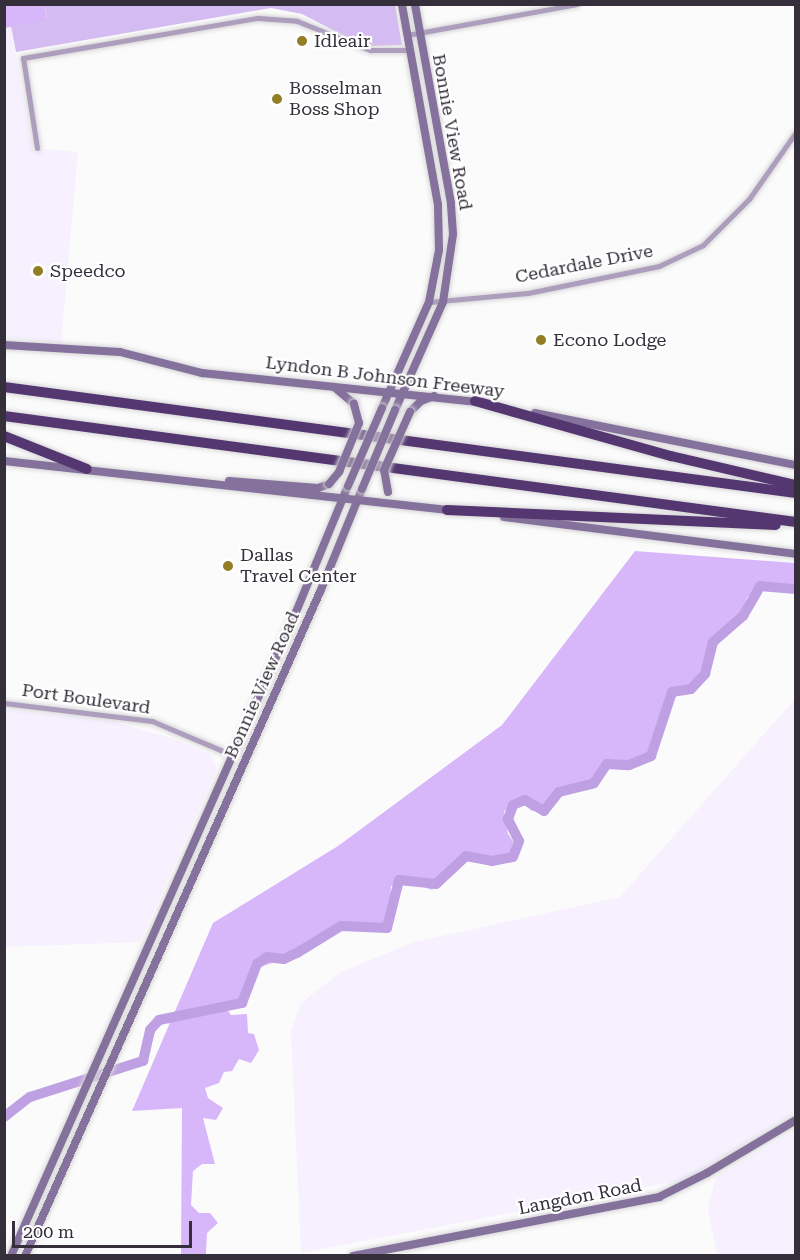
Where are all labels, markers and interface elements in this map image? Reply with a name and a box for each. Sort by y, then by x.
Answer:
place label: Idleair [314,30,370,52]
marker: Idleair [295,34,309,48]
street label: Bonnie View Road [428,52,476,212]
place label: Bosselman Boss Shop [289,78,382,121]
marker: Bosselman Boss Shop [270,92,284,106]
street label: Cedardale Drive [513,240,655,288]
place label: Speedco [50,260,126,282]
marker: Speedco [31,264,45,278]
place label: Econo Lodge [553,329,666,351]
marker: Econo Lodge [534,333,548,347]
street label: Lyndon B Johnson Freeway [264,352,506,402]
place label: Dallas Travel Center [240,545,357,588]
marker: Dallas Travel Center [221,559,235,573]
street label: Bonnie View Road [220,608,304,762]
street label: Port Boulevard [20,679,152,719]
street label: Langdon Road [516,1174,644,1220]
scale bar [15,1209,195,1247]
text: 200 m [23,1221,74,1242]

